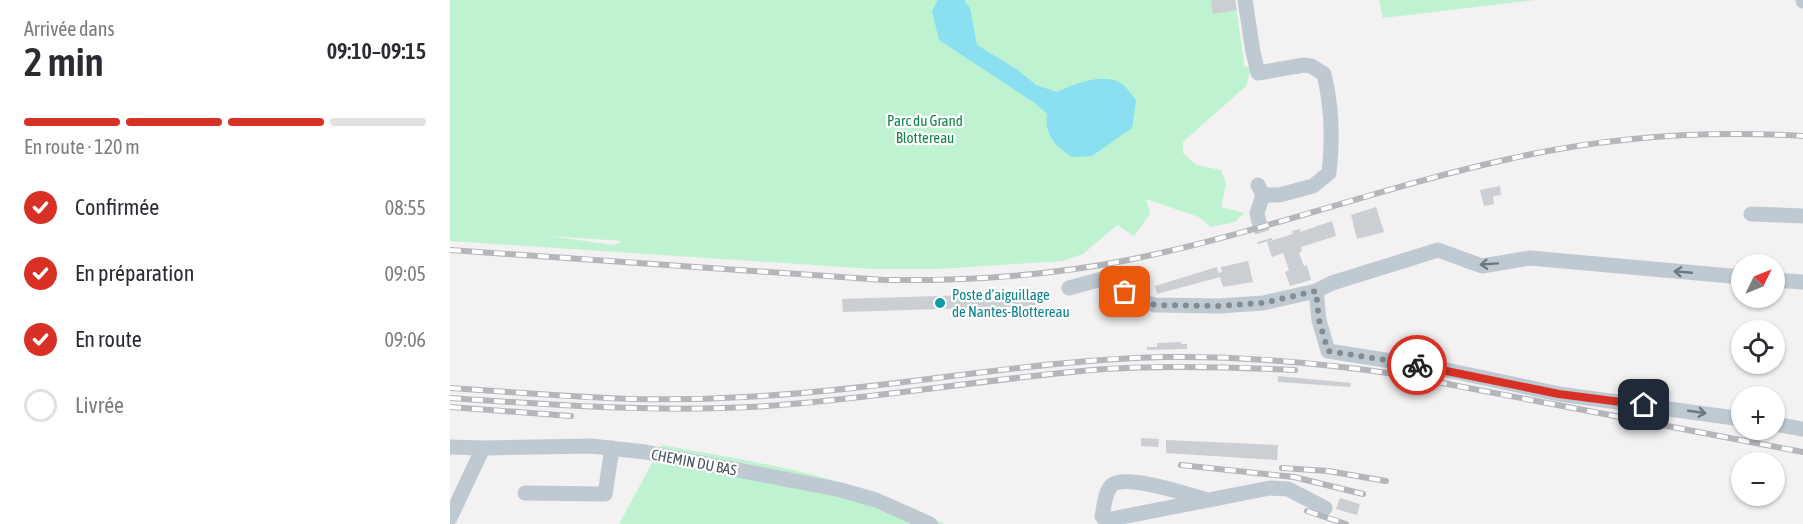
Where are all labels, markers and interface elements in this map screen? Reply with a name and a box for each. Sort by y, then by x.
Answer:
text: Arrivée dans [24,17,115,40]
text: 09:10–09:15 [327,38,426,64]
text: 2 min [24,40,104,84]
park label: Parc du Grand Blottereau [887,112,963,146]
text: En route · 120 m [24,135,140,158]
icon: check [24,191,57,224]
text: Confirmée [75,194,159,220]
text: 08:55 [385,196,426,219]
north arrow [1731,254,1785,308]
map controls [1731,254,1785,506]
icon: check [24,257,57,290]
one-way arrow [1480,258,1500,269]
text: En préparation [75,260,194,286]
text: 09:05 [384,262,426,285]
pin [1099,266,1150,317]
one-way arrow [1674,266,1694,277]
icon: bag [1108,275,1141,308]
place label: Poste d’aiguillage de Nantes-Blottereau [952,286,1070,320]
marker: Poste d’aiguillage de Nantes-Blottereau [933,296,947,310]
button: locate [1731,320,1785,374]
icon: check [24,323,57,356]
text: En route [75,326,142,352]
text: 09:06 [384,328,426,351]
courier [1387,335,1447,395]
icon: bike [1401,349,1434,382]
pin [1618,379,1669,430]
button: + [1731,386,1785,440]
icon: home [1627,388,1660,421]
text: Livrée [75,392,124,418]
one-way arrow [1686,407,1706,418]
street label: CHEMIN DU BAS [650,445,738,479]
button: − [1731,452,1785,506]

